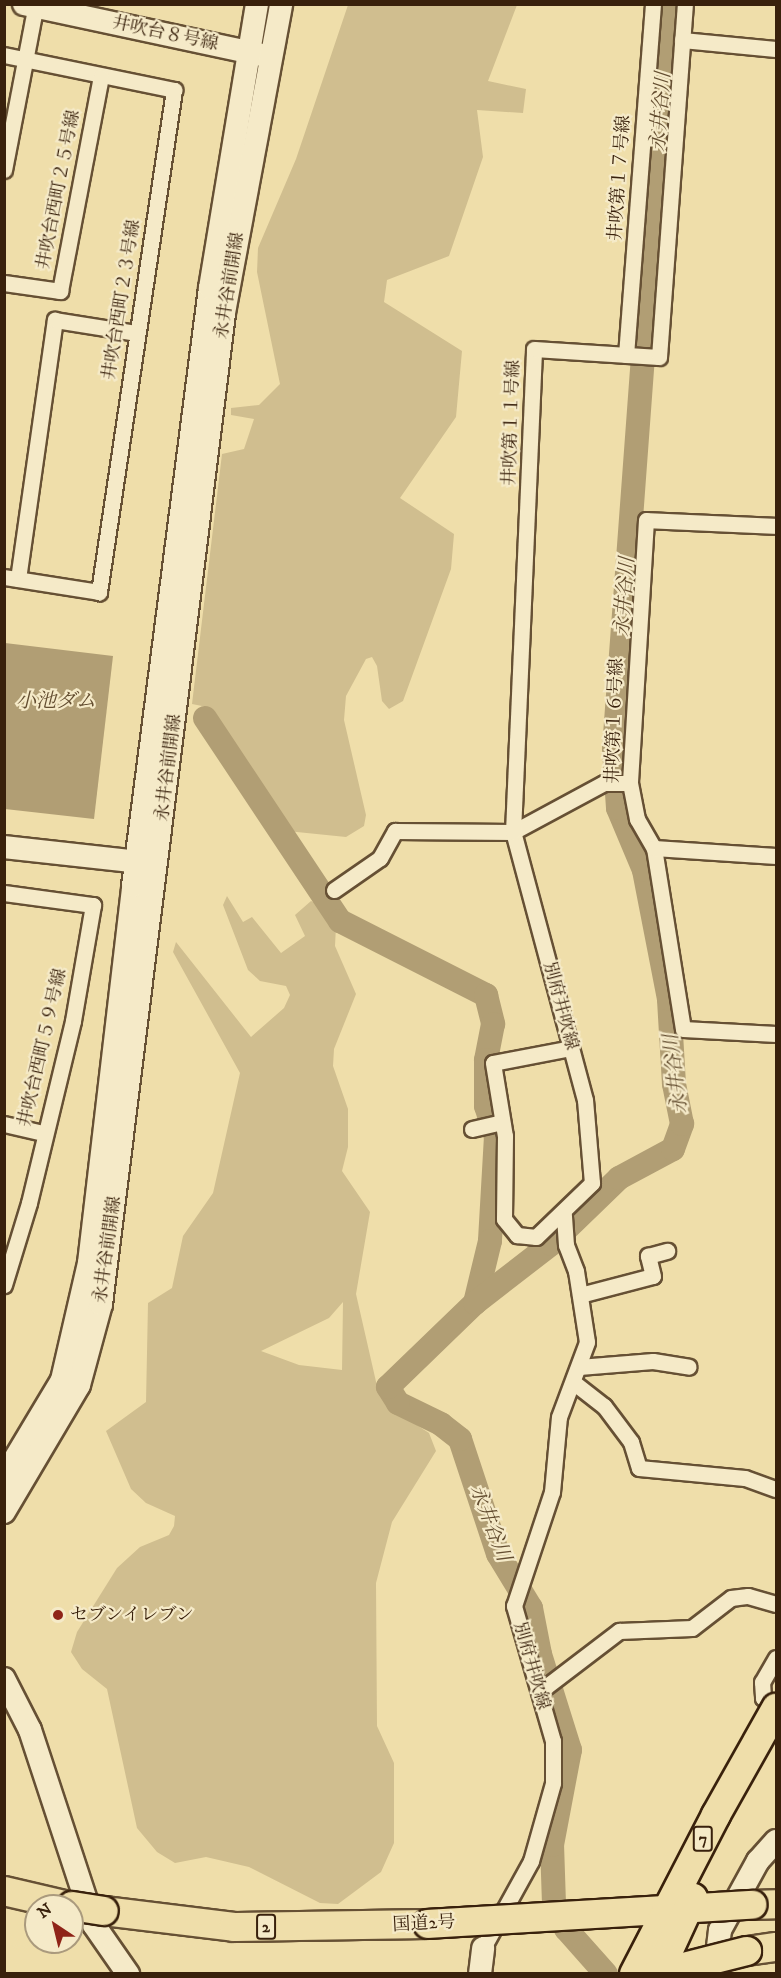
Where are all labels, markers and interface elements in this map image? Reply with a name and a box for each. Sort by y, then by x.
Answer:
street label: 井吹台８号線 [110,12,220,56]
water label: 永井谷川 [646,71,676,153]
street label: 井吹台西町２５号線 [33,108,85,272]
street label: 井吹第１７号線 [605,114,635,242]
street label: 井吹台西町２３号線 [99,218,145,382]
street label: 永井谷前開線 [211,231,249,341]
street label: 井吹第１１号線 [499,360,525,486]
water label: 永井谷川 [610,556,640,638]
street label: 井吹第１６号線 [602,658,628,784]
water label: 小池ダム [16,689,96,713]
street label: 永井谷前開線 [152,713,186,823]
street label: 別府井吹線 [538,960,582,1052]
street label: 井吹台西町５９号線 [14,967,72,1129]
water label: 永井谷川 [659,1033,693,1115]
street label: 永井谷前開線 [90,1195,126,1305]
water label: 永井谷川 [464,1481,516,1565]
place label: セブンイレブン [70,1604,196,1626]
marker: セブンイレブン [51,1608,65,1622]
street label: 別府井吹線 [508,1620,554,1712]
road number: 7 [692,1826,714,1852]
north arrow [24,1894,84,1954]
text: N [34,1899,56,1923]
street label: 国道2号 [392,1912,456,1936]
road number: 2 [256,1914,276,1940]

